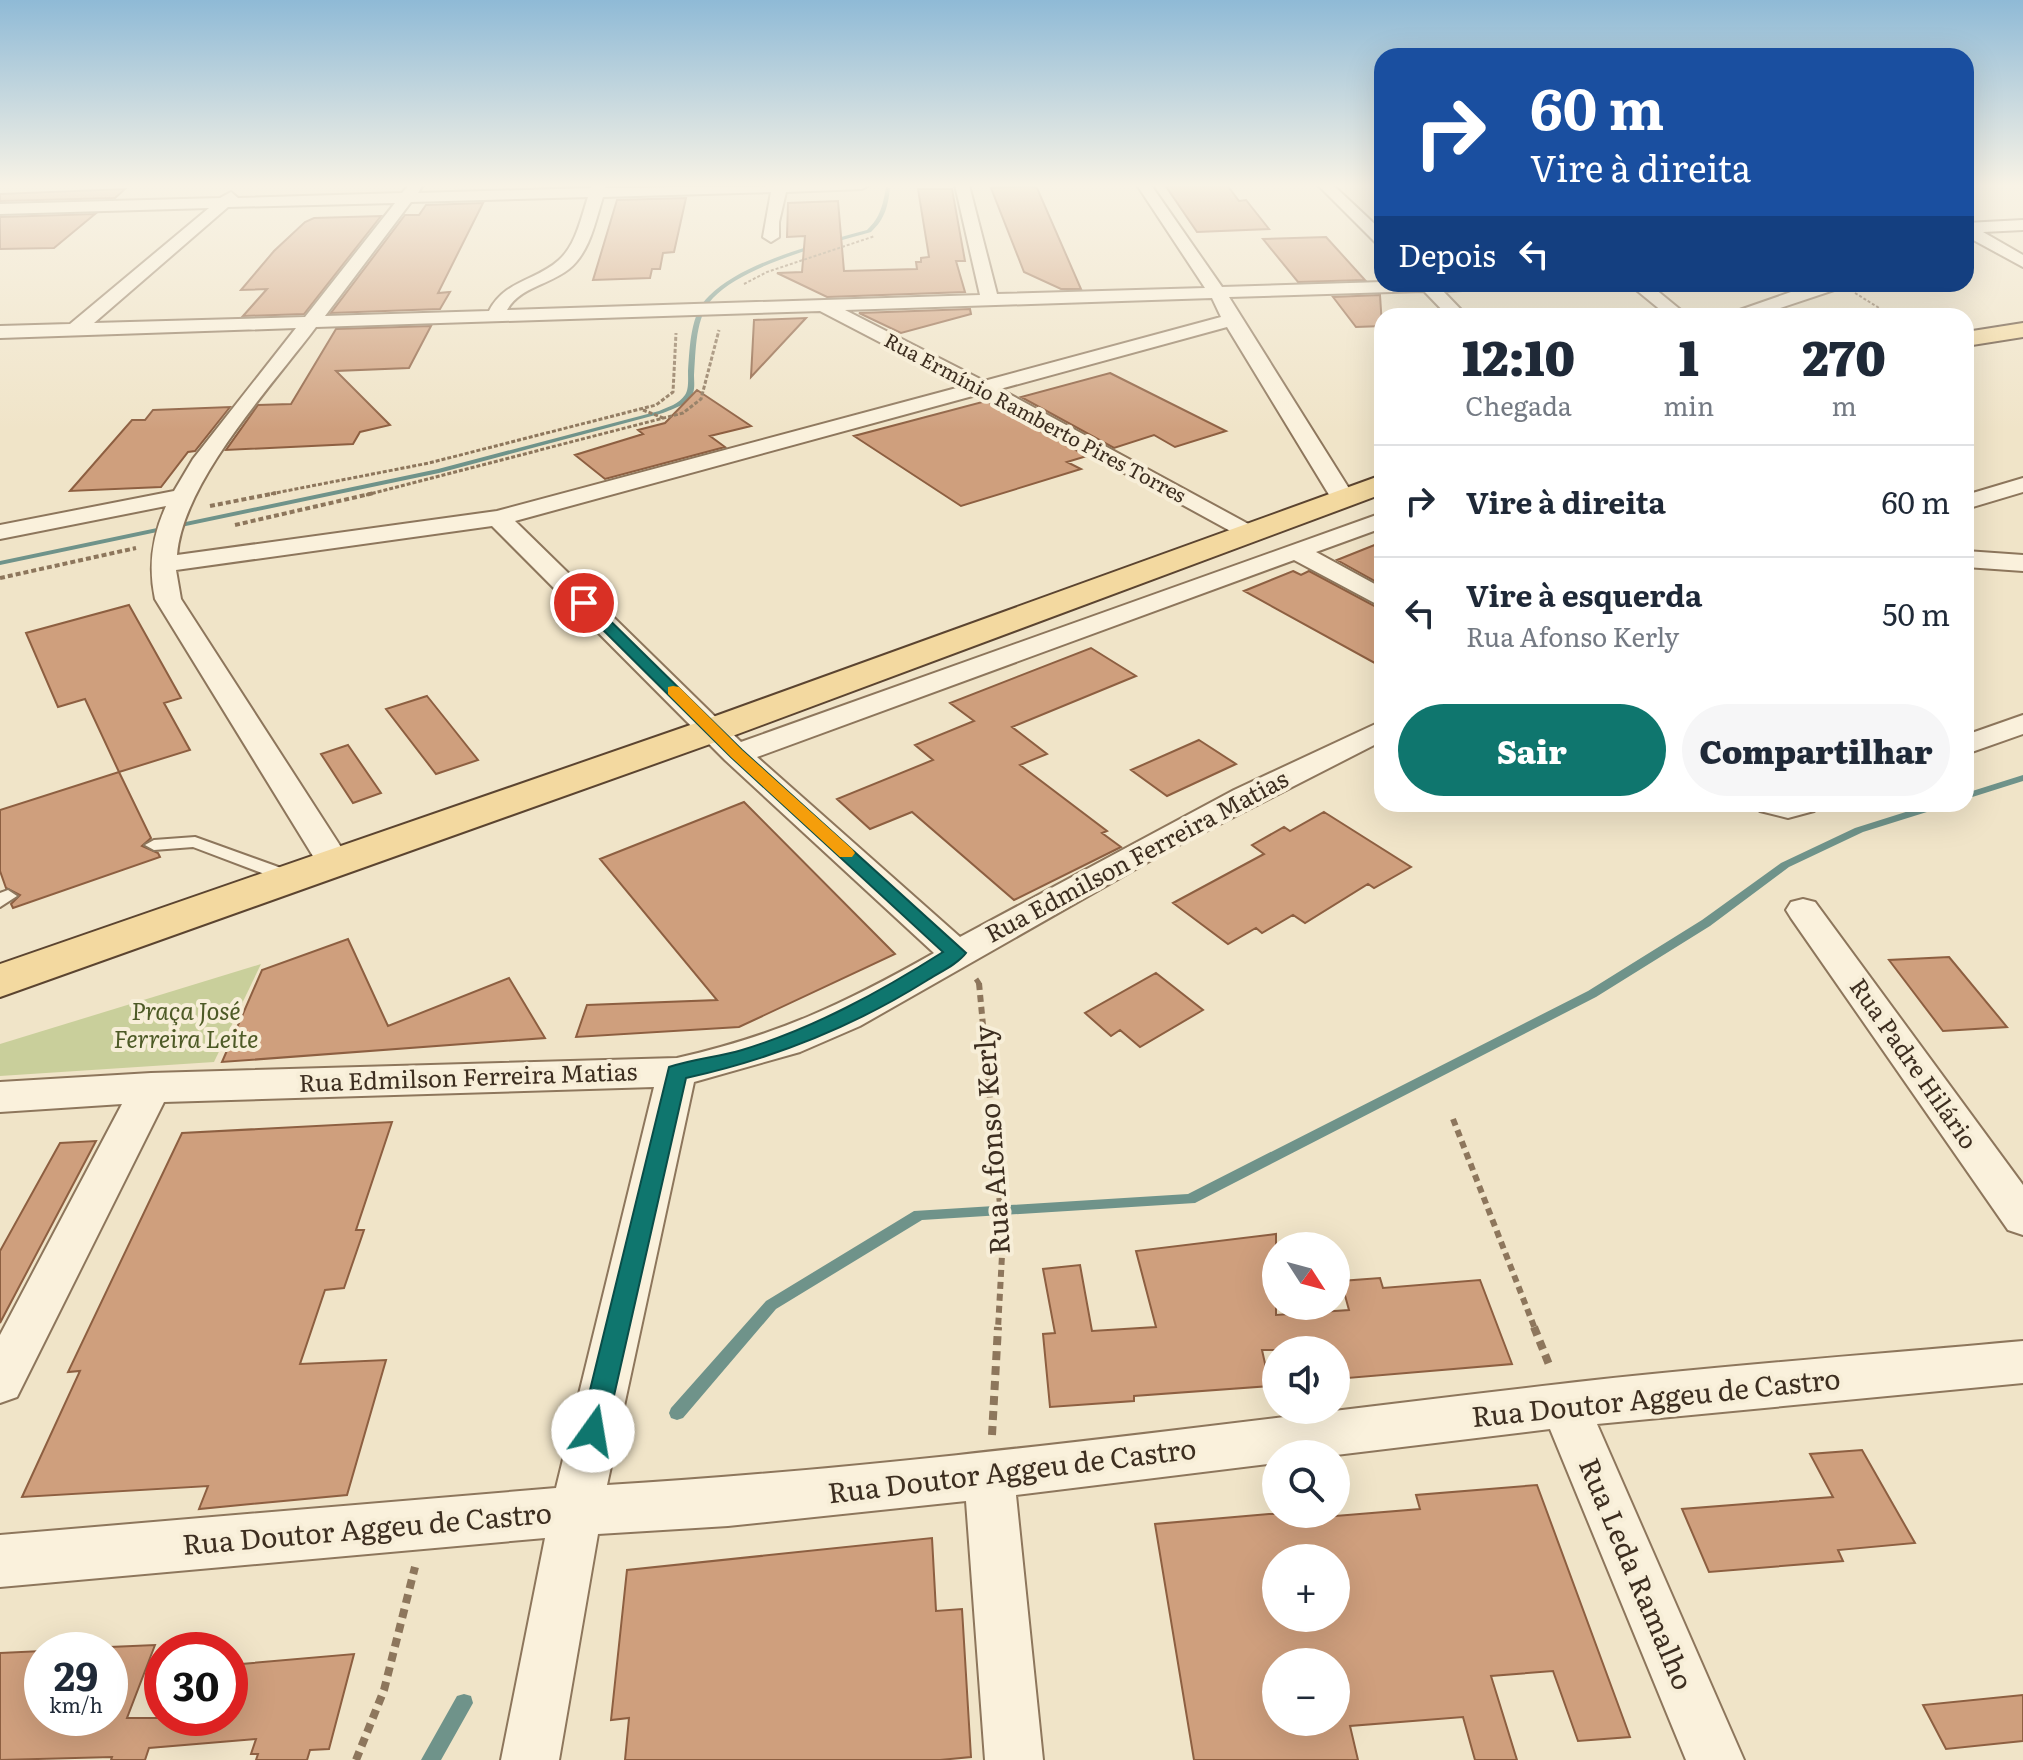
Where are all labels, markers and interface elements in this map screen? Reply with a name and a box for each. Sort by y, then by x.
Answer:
text: 60 m [1530,64,1664,147]
icon: right [1398,80,1502,184]
text: Vire à direita [1530,140,1751,193]
text: Depois [1398,232,1496,276]
icon: left [1512,232,1556,276]
text: 12:10 [1462,320,1575,391]
text: 1 [1679,320,1699,391]
text: 270 [1802,320,1886,391]
street label: Rua Ermínio Ramberto Pires Torres [880,324,1192,509]
text: Chegada [1465,385,1572,424]
text: min [1663,385,1714,424]
text: m [1831,385,1857,424]
icon: right [1398,479,1442,523]
text: Vire à direita [1466,479,1666,523]
text: 60 m [1881,479,1950,523]
pin [550,569,618,637]
text: Vire à esquerda [1466,572,1702,616]
icon: arrive [562,581,606,625]
icon: left [1398,591,1442,635]
text: 50 m [1882,591,1950,635]
text: Rua Afonso Kerly [1466,616,1679,655]
button: Sair [1398,704,1666,796]
button: Compartilhar [1682,704,1950,796]
street label: Rua Edmilson Ferreira Matias [978,760,1294,950]
street label: Rua Padre Hilário [1843,970,1987,1155]
park label: Praça José Ferreira Leite [114,992,258,1055]
street label: Rua Afonso Kerly [961,1023,1019,1256]
street label: Rua Edmilson Ferreira Matias [298,1052,638,1099]
north arrow [1262,1232,1350,1320]
map controls [1262,1232,1350,1736]
button: sound [1262,1336,1350,1424]
street label: Rua Doutor Aggeu de Castro [1469,1356,1842,1436]
position arrow [551,1389,635,1473]
street label: Rua Doutor Aggeu de Castro [825,1426,1198,1512]
button: search [1262,1440,1350,1528]
street label: Rua Leda Ramalho [1570,1451,1706,1696]
street label: Rua Doutor Aggeu de Castro [180,1490,553,1564]
button: + [1262,1544,1350,1632]
speed limit sign: 30 [144,1632,248,1736]
text: 29 [54,1644,98,1703]
button: − [1262,1648,1350,1736]
text: km/h [49,1689,103,1719]

